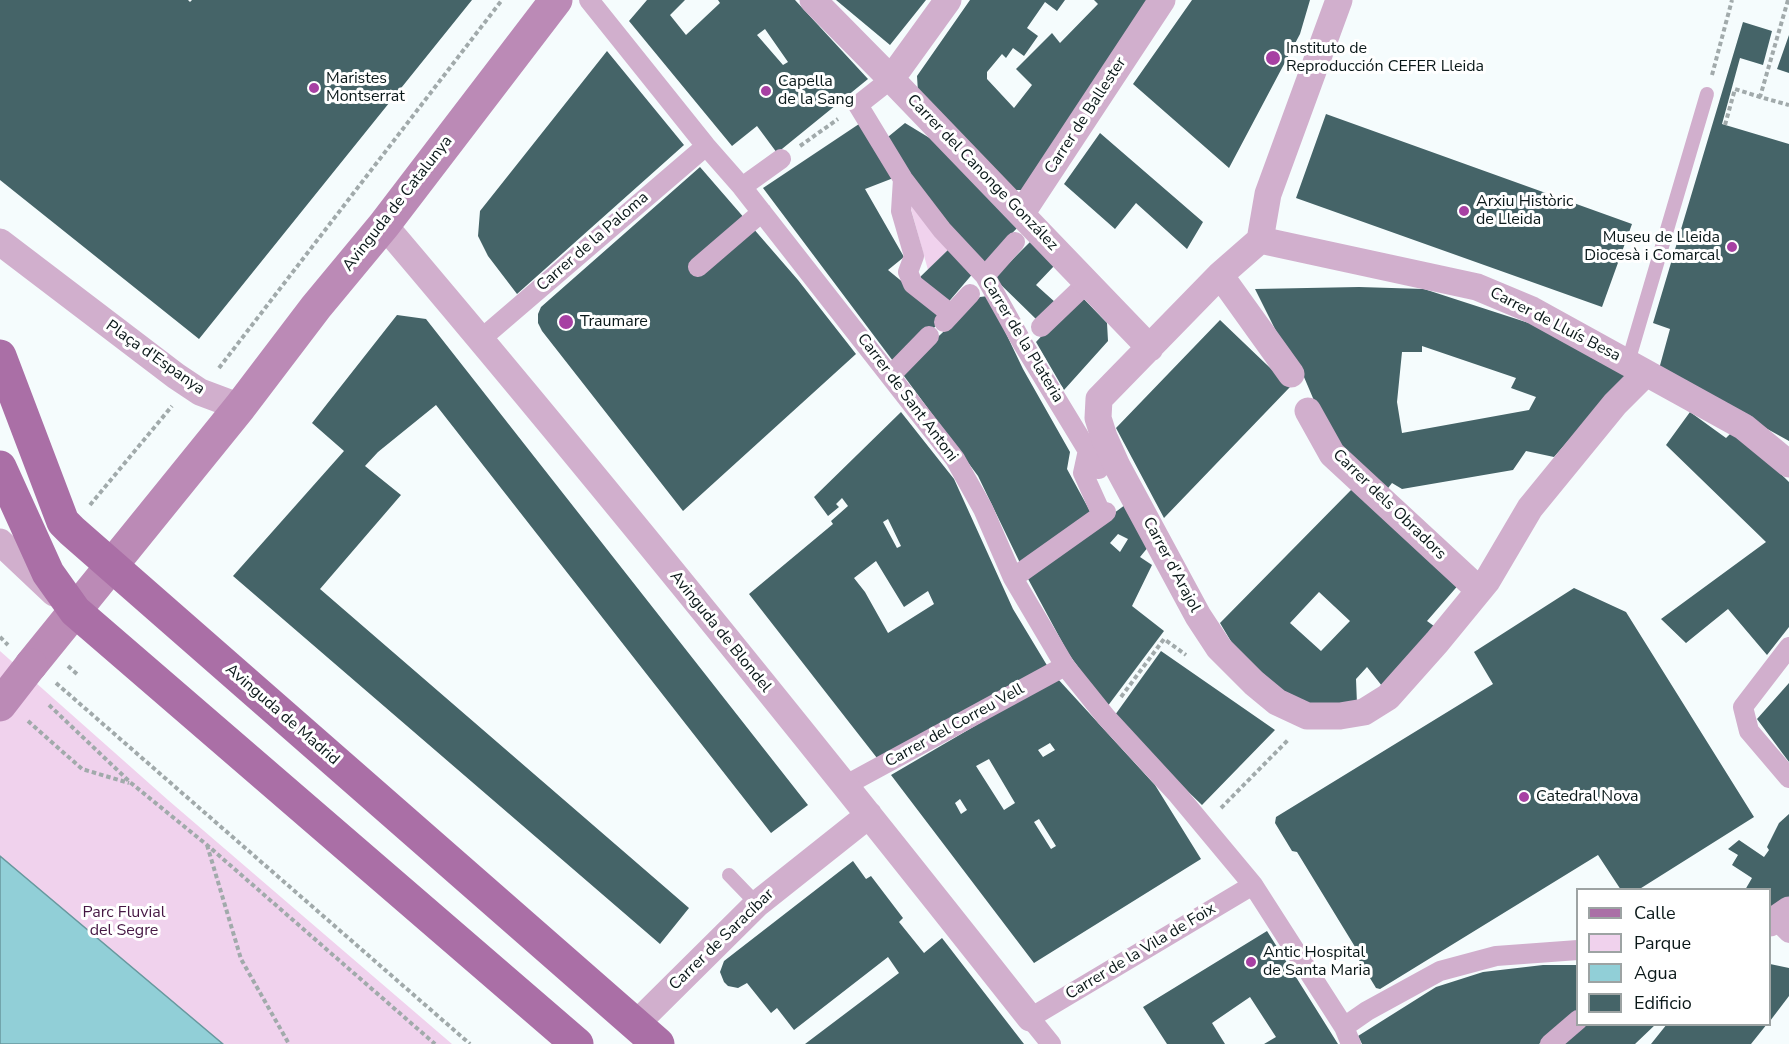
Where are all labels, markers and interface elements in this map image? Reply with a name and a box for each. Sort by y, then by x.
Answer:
place label: Instituto de Reproducción CEFER Lleida [1286,39,1484,77]
marker: Instituto de Reproducción CEFER Lleida [1264,49,1282,67]
street label: Carrer de Ballester [1041,54,1131,178]
place label: Maristes Montserrat [326,69,405,107]
place label: Capella de la Sang [778,72,854,110]
marker: Maristes Montserrat [307,81,321,95]
marker: Capella de la Sang [759,84,773,98]
street label: Carrer del Canonge González [902,91,1062,255]
street label: Avinguda de Catalunya [339,132,457,276]
street label: Carrer de la Paloma [533,188,653,296]
place label: Arxiu Històric de Lleida [1476,192,1573,230]
marker: Arxiu Històric de Lleida [1457,204,1471,218]
place label: Museu de Lleida Diocesà i Comarcal [1584,228,1720,266]
marker: Museu de Lleida Diocesà i Comarcal [1725,240,1739,254]
street label: Carrer de la Plateria [977,274,1067,406]
street label: Carrer de Lluís Besa [1486,284,1624,366]
place label: Traumare [580,312,648,332]
marker: Traumare [557,313,575,331]
street label: Plaça d'Espanya [102,317,208,399]
street label: Carrer de Sant Antoni [852,330,962,466]
street label: Carrer dels Obradors [1328,446,1450,564]
street label: Carrer d'Arajol [1138,514,1204,616]
street label: Avinguda de Blondel [665,567,775,697]
street label: Avinguda de Madrid [221,660,343,770]
street label: Carrer del Correu Vell [882,680,1028,772]
place label: Catedral Nova [1536,787,1638,807]
marker: Catedral Nova [1517,790,1531,804]
street label: Carrer de Saracíbar [666,885,778,995]
legend [1576,888,1771,1026]
street label: Carrer de la Vila de Foix [1063,900,1219,1004]
text: Calle [1634,901,1676,925]
park label: Parc Fluvial del Segre [82,903,166,941]
text: Parque [1634,931,1691,955]
place label: Antic Hospital de Santa Maria [1263,943,1371,981]
marker: Antic Hospital de Santa Maria [1244,955,1258,969]
text: Agua [1634,961,1677,985]
text: Edificio [1634,991,1692,1015]

